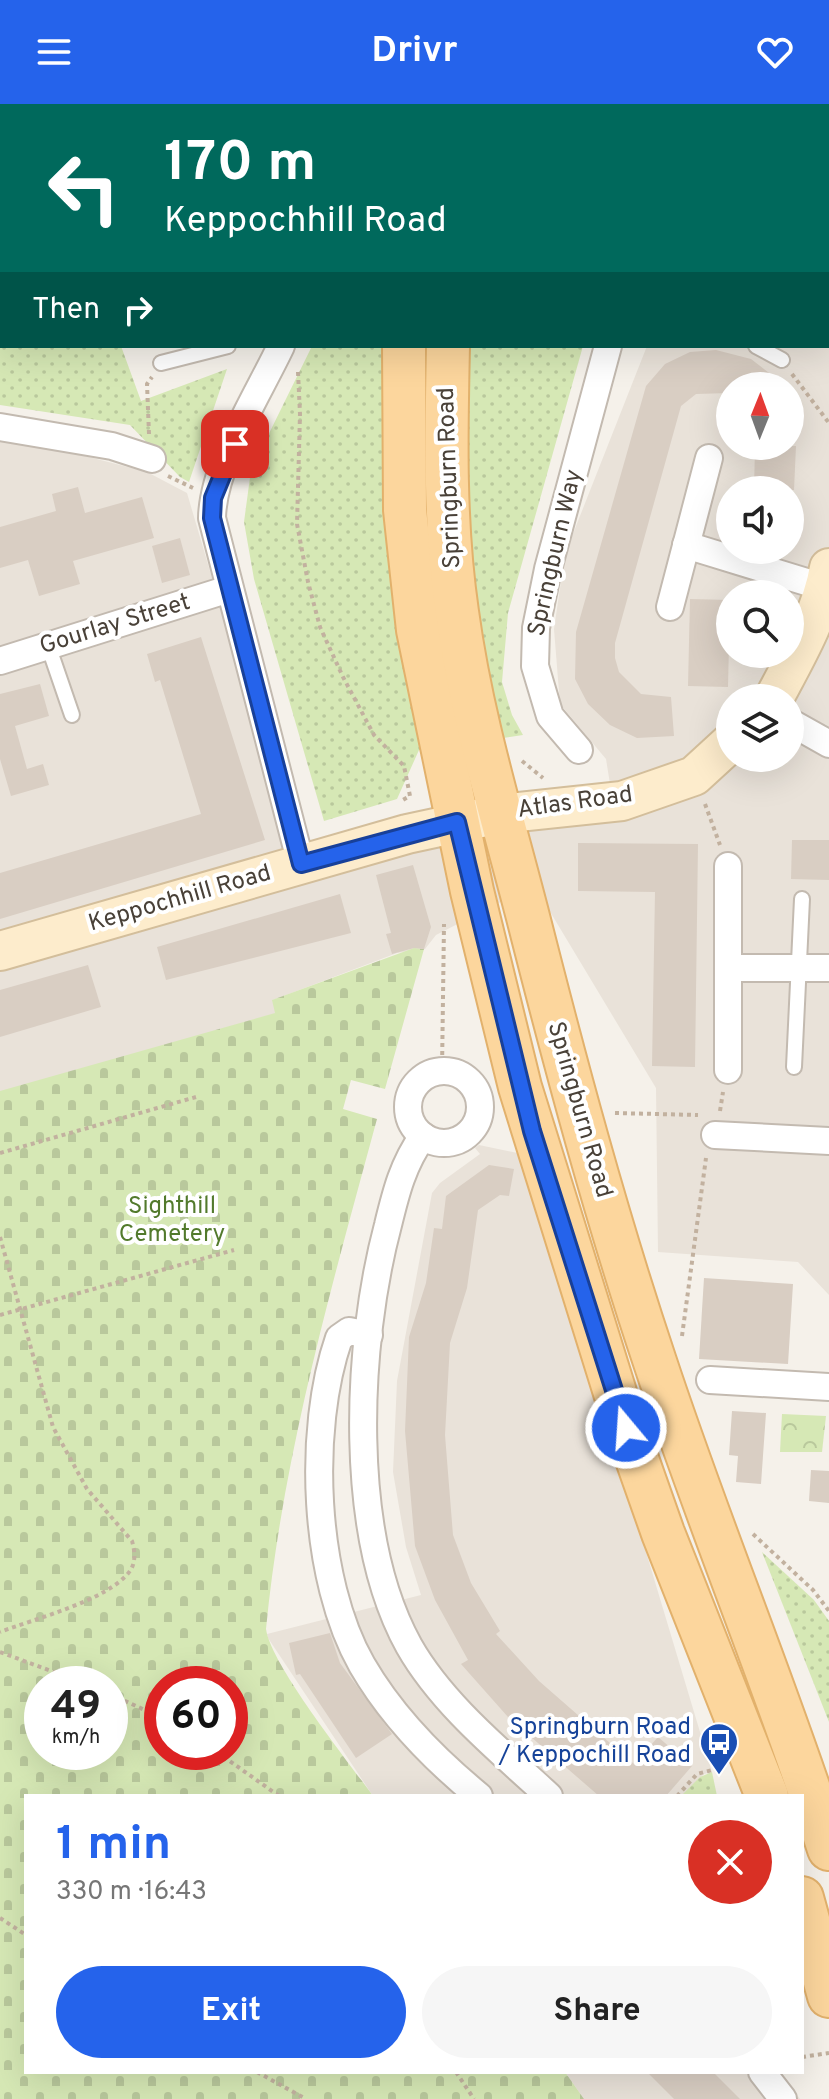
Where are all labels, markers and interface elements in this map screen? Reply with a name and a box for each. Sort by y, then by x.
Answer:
text: Drivr [372,29,457,75]
icon: menu [32,30,76,74]
icon: heart [753,30,797,74]
text: 170 m [164,130,316,200]
icon: left [32,136,136,240]
text: Keppochhill Road [164,199,447,245]
icon: right [116,288,160,332]
text: Then [32,292,100,329]
north arrow [716,372,804,460]
map controls [716,372,804,772]
street label: Springburn Road [432,387,468,569]
pin [201,410,269,478]
icon: arrive [213,422,257,466]
street label: Springburn Way [522,467,590,639]
button: sound [716,476,804,564]
button: search [716,580,804,668]
street label: Gourlay Street [36,588,194,662]
button: layers [716,684,804,772]
street label: Atlas Road [516,780,634,826]
street label: Keppochhill Road [85,859,275,939]
street label: Springburn Road [540,1019,618,1201]
park label: Sighthill Cemetery [119,1192,225,1250]
position arrow [584,1386,668,1470]
speed limit sign: 60 [144,1666,248,1770]
text: 49 [51,1683,101,1733]
place label: Springburn Road / Keppochill Road [498,1713,691,1771]
bus stop icon: Springburn Road / Keppochill Road [698,1721,740,1776]
text: km/h [52,1725,100,1751]
text: 1 min [56,1816,171,1876]
button: close [688,1820,772,1904]
text: 330 m · 16:43 [56,1876,207,1909]
button: Exit [56,1966,406,2058]
button: Share [422,1966,772,2058]

